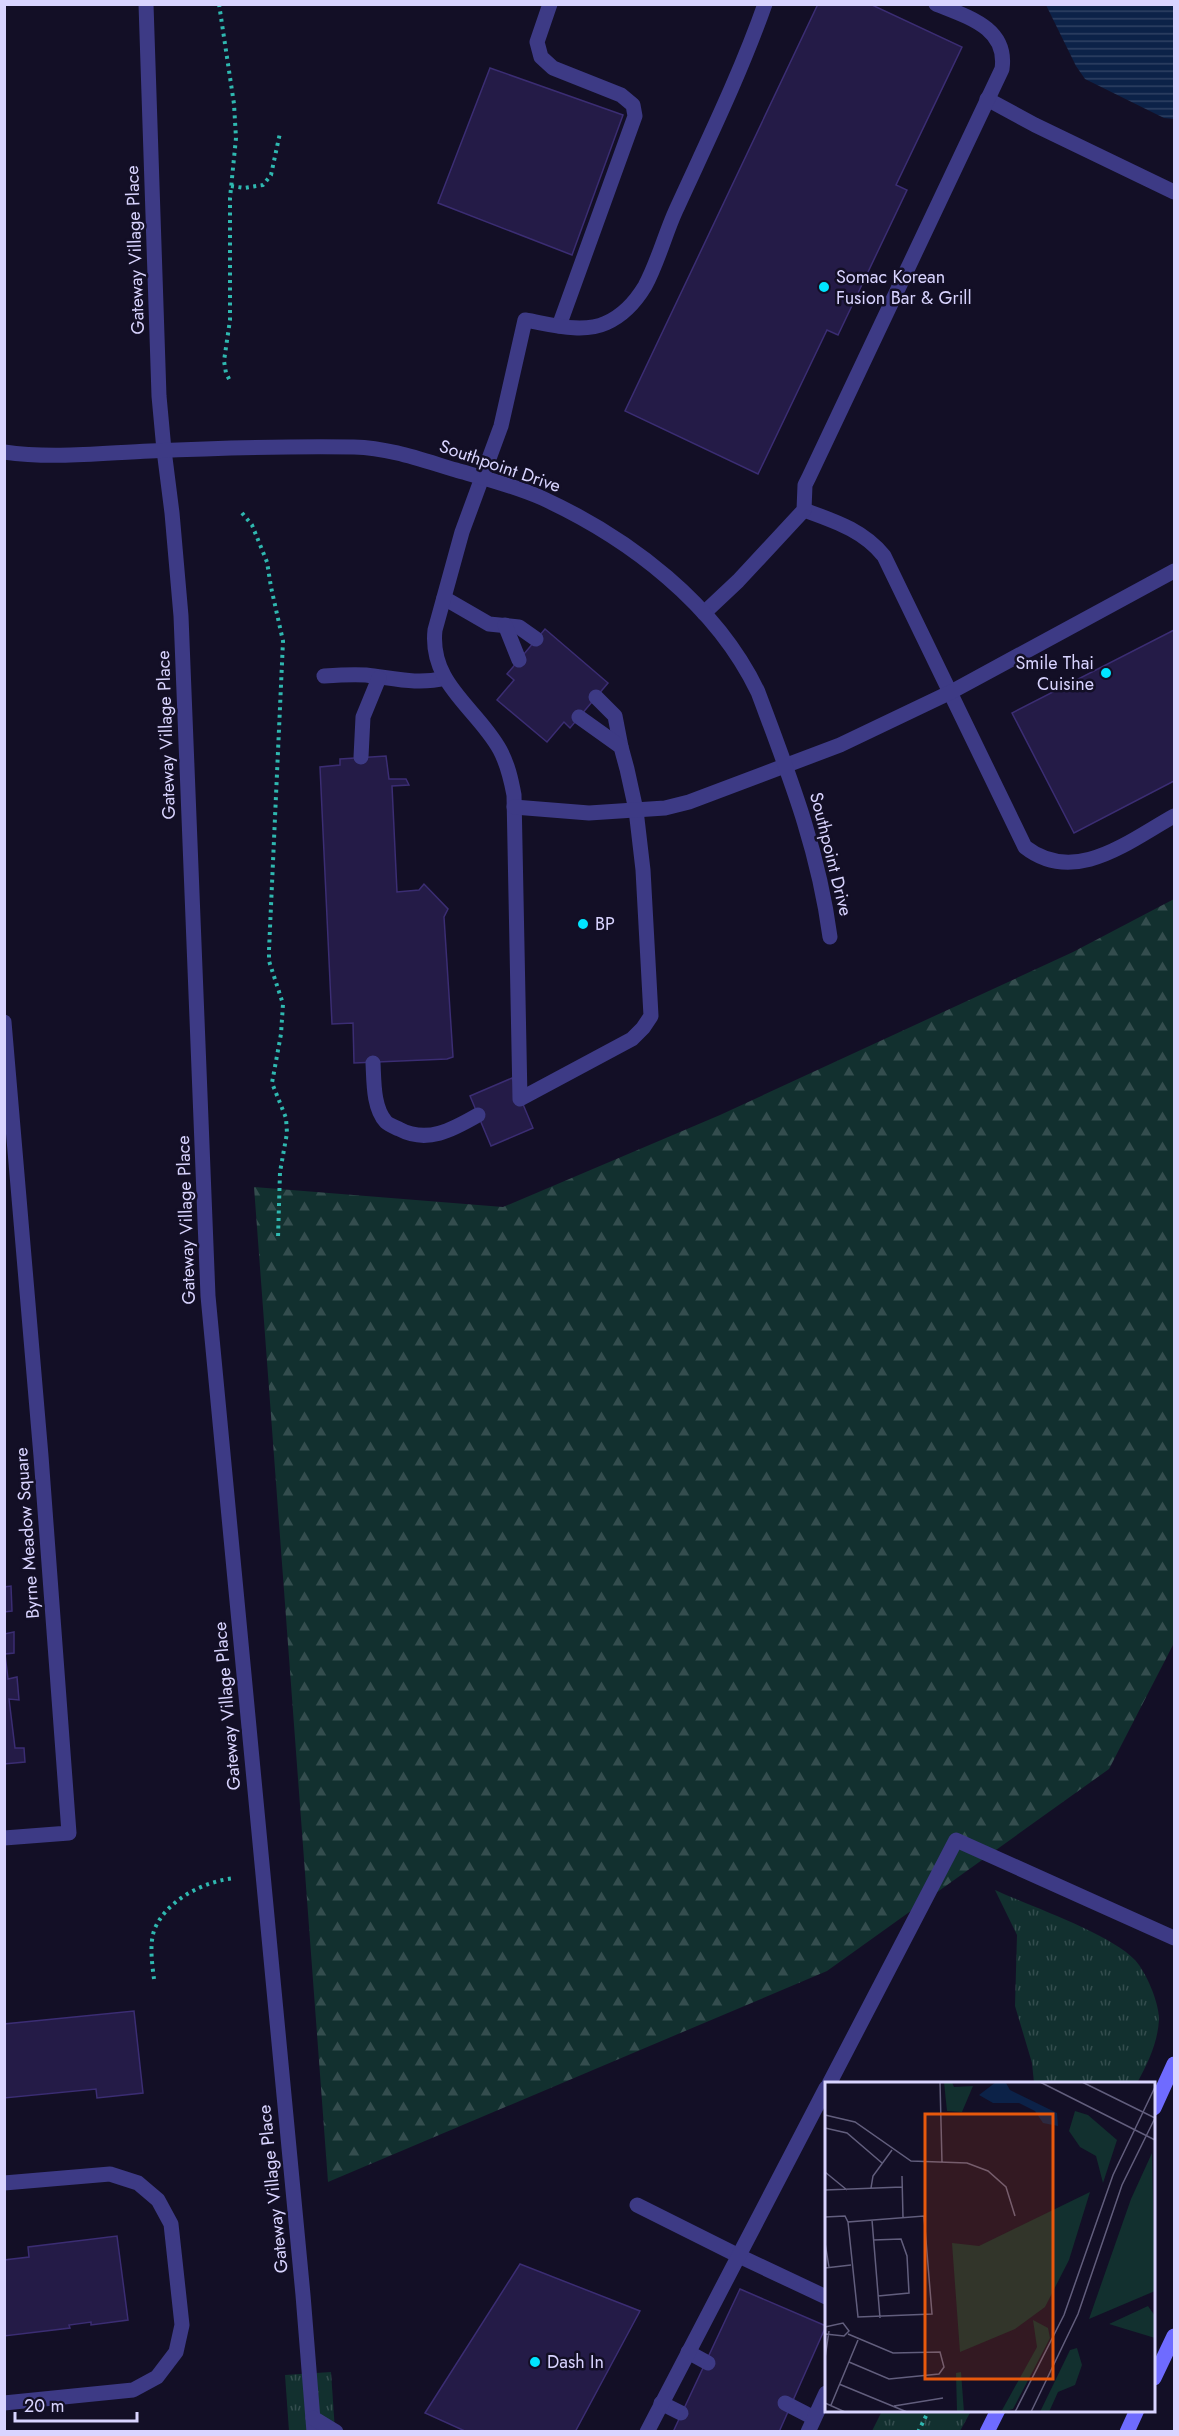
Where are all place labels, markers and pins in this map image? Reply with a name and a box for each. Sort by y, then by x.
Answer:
place label: Somac Korean Fusion Bar & Grill [836,264,972,311]
marker: Somac Korean Fusion Bar & Grill [817,280,831,294]
place label: Smile Thai Cuisine [1015,650,1094,697]
marker: Smile Thai Cuisine [1099,666,1113,680]
place label: BP [595,911,615,937]
marker: BP [576,917,590,931]
place label: Dash In [547,2349,604,2375]
marker: Dash In [528,2355,542,2369]

